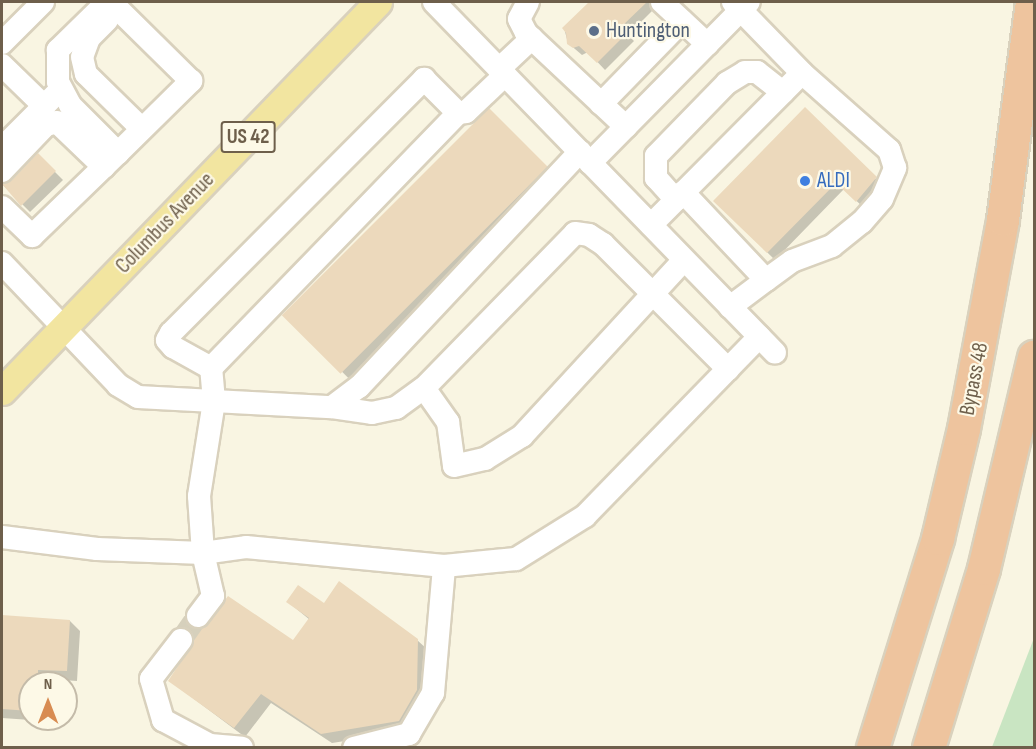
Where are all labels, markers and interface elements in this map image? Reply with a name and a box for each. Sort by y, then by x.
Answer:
place label: Huntington [606,18,690,44]
marker: Huntington [587,24,601,38]
road number: US 42 [220,119,276,155]
street label: Columbus Avenue [110,167,220,279]
place label: ALDI [817,168,850,194]
marker: ALDI [798,174,812,188]
street label: Bypass 48 [954,340,994,418]
north arrow [18,671,78,731]
text: N [44,675,52,694]

